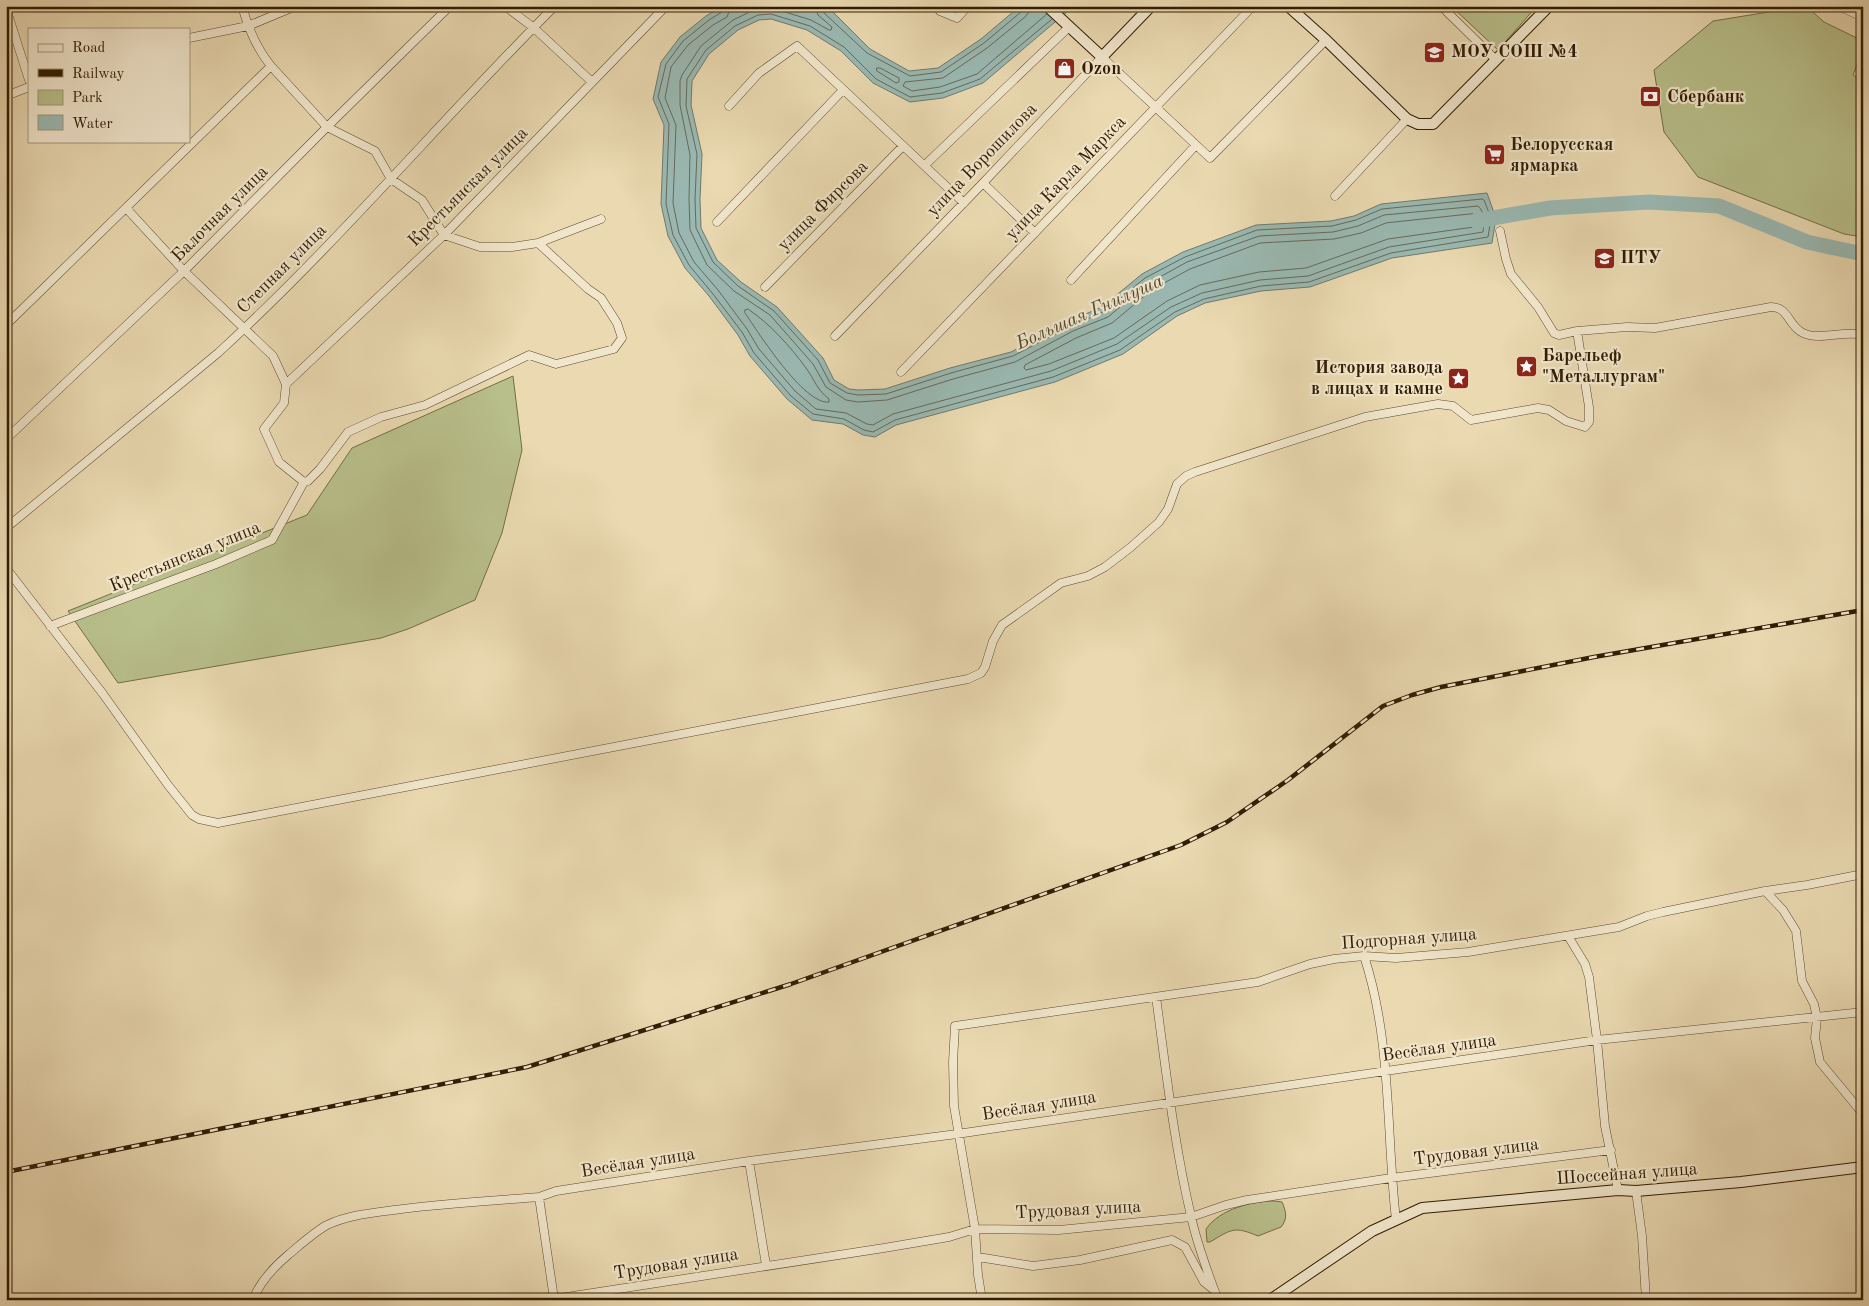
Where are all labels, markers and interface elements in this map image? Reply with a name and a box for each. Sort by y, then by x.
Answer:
legend [28,28,190,142]
school or university icon: МОУ СОШ №4 [1423,40,1447,64]
text: Road [72,41,106,56]
place label: МОУ СОШ №4 [1451,43,1578,61]
shop icon: Ozon [1053,57,1077,81]
place label: Ozon [1081,60,1121,78]
text: Railway [72,67,125,82]
bank icon: Сбербанк [1639,85,1663,109]
place label: Сбербанк [1667,88,1745,106]
text: Park [72,91,103,106]
street label: улица Ворошилова [924,100,1041,220]
street label: улица Карла Маркса [1002,113,1130,243]
text: Water [72,117,113,132]
street label: Крестьянская улица [405,124,531,250]
place label: Белорусская ярмарка [1510,136,1613,175]
supermarket icon: Белорусская ярмарка [1482,143,1506,167]
street label: улица Фирсова [774,157,872,255]
street label: Балочная улица [168,162,272,266]
street label: Степная улица [234,221,330,317]
school or university icon: ПТУ [1592,246,1616,270]
place label: ПТУ [1620,249,1662,267]
water label: Большая Гнилуша [1013,272,1166,354]
place label: Барельеф "Металлургам" [1542,347,1665,386]
place icon: Барельеф "Металлургам" [1514,354,1538,378]
place label: История завода в лицах и камне [1311,359,1443,398]
place icon: История завода в лицах и камне [1447,366,1471,390]
street label: Крестьянская улица [107,518,263,595]
street label: Подгорная улица [1341,925,1477,953]
street label: Весёлая улица [1381,1031,1497,1065]
street label: Весёлая улица [981,1088,1097,1124]
street label: Трудовая улица [1412,1135,1540,1169]
street label: Весёлая улица [580,1145,696,1181]
street label: Шоссейная улица [1556,1160,1698,1188]
street label: Трудовая улица [1015,1198,1142,1222]
street label: Трудовая улица [612,1245,740,1283]

